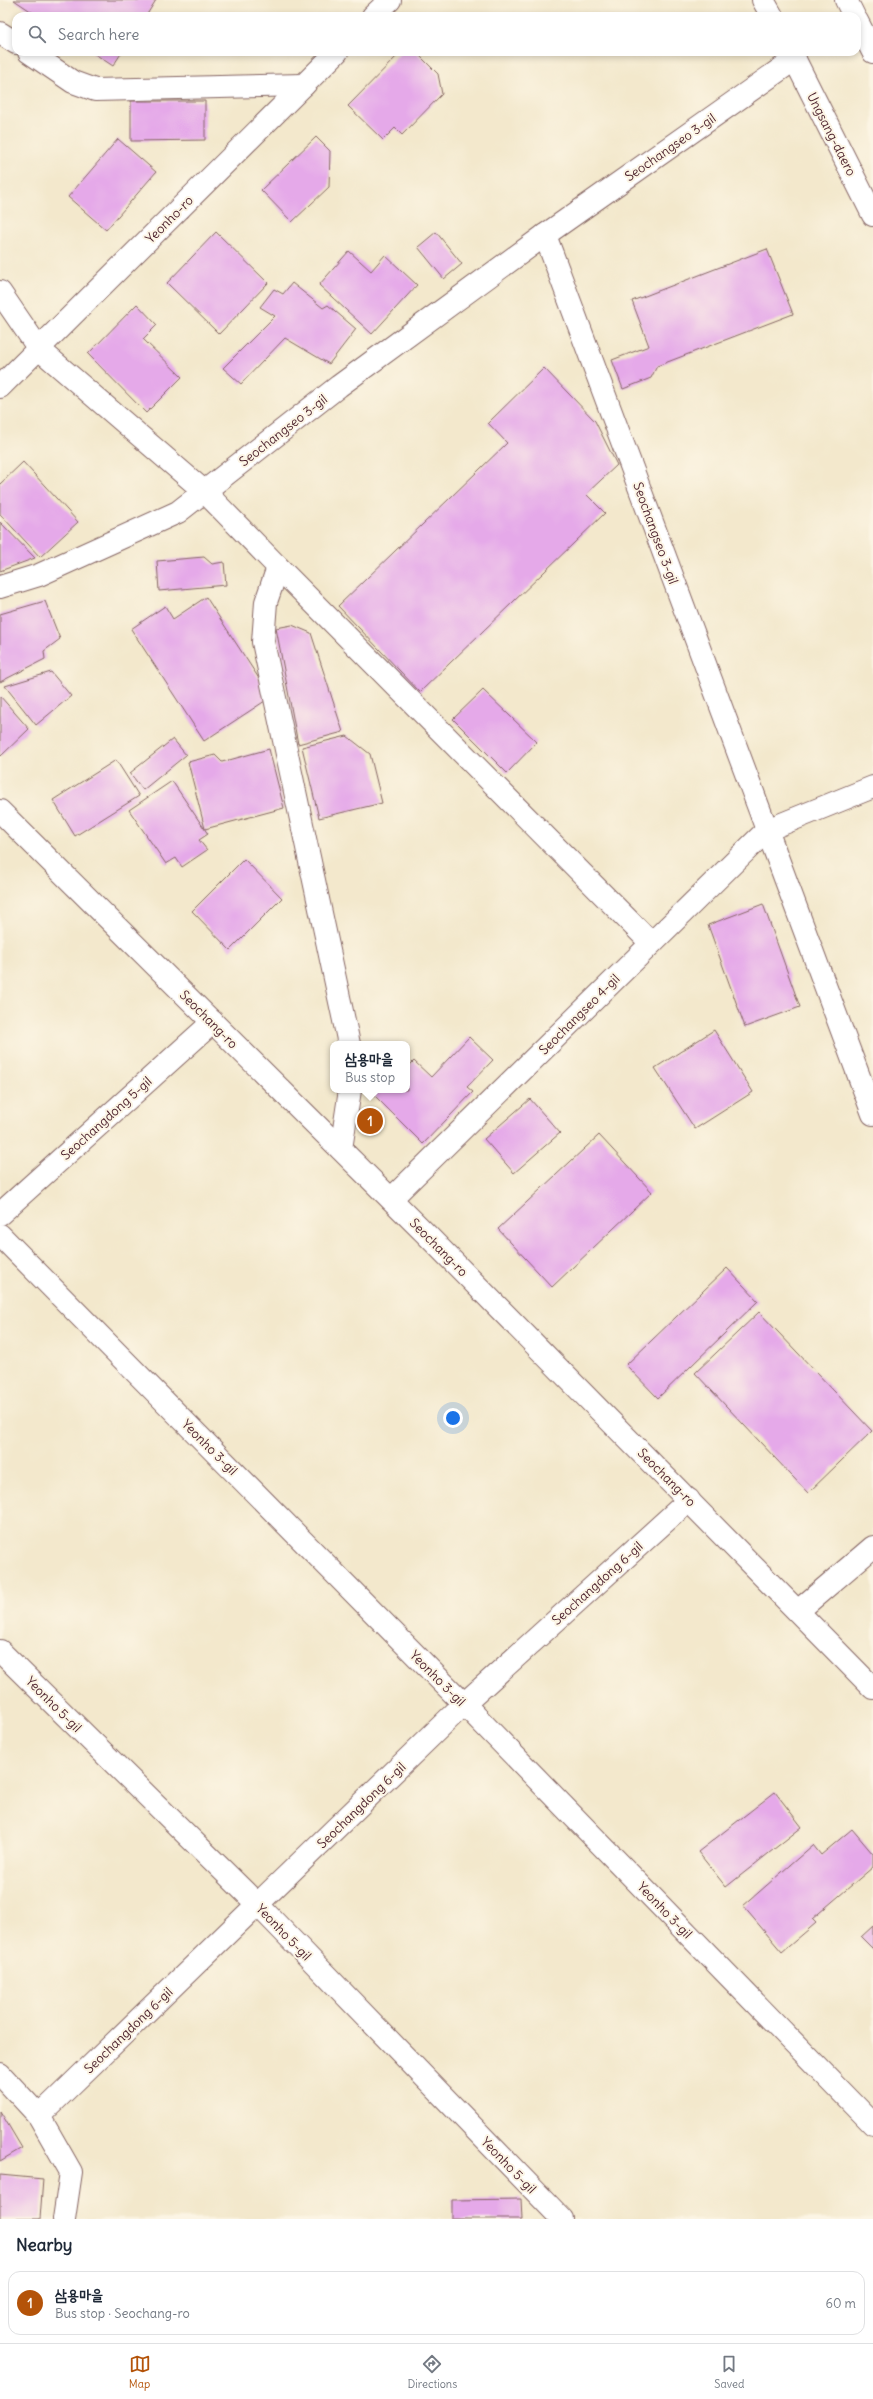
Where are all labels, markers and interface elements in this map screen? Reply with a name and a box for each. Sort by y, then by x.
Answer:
search box [12,12,861,56]
icon: search [26,23,48,45]
text: Search here [58,25,139,44]
street label: Ungsang-daero [803,90,860,179]
street label: Seochangseo 3-gil [621,110,719,185]
street label: Yeonho-ro [142,192,197,247]
street label: Seochangseo 3-gil [236,391,331,470]
street label: Seochangseo 3-gil [629,480,682,586]
street label: Seochangseo 4-gil [535,970,623,1058]
street label: Seochang-ro [176,987,241,1052]
popup [330,1041,410,1093]
text: 삼용마을 [345,1049,393,1068]
text: Bus stop [345,1069,395,1086]
street label: Seochangdong 5-gil [57,1073,155,1164]
pin: 1 [357,1106,383,1136]
street label: Seochang-ro [406,1215,471,1280]
your location [443,1408,463,1428]
street label: Yeonho 3-gil [178,1416,241,1479]
street label: Seochang-ro [634,1445,699,1510]
street label: Seochangdong 6-gil [548,1538,646,1629]
street label: Yeonho 3-gil [406,1647,469,1710]
street label: Yeonho 5-gil [22,1673,85,1736]
street label: Seochangdong 6-gil [313,1759,409,1852]
street label: Yeonho 3-gil [634,1879,696,1942]
street label: Yeonho 5-gil [252,1901,315,1964]
street label: Seochangdong 6-gil [80,1984,176,2077]
street label: Yeonho 5-gil [477,2134,540,2197]
text: Nearby [16,2234,72,2256]
text: 삼용마을 [55,2285,103,2304]
text: 1 [27,2295,33,2312]
text: 60 m [825,2295,856,2312]
text: Bus stop · Seochang-ro [55,2305,190,2322]
tab: Map [129,2353,151,2391]
tab: Directions [408,2353,457,2391]
tab: Saved [714,2353,744,2391]

